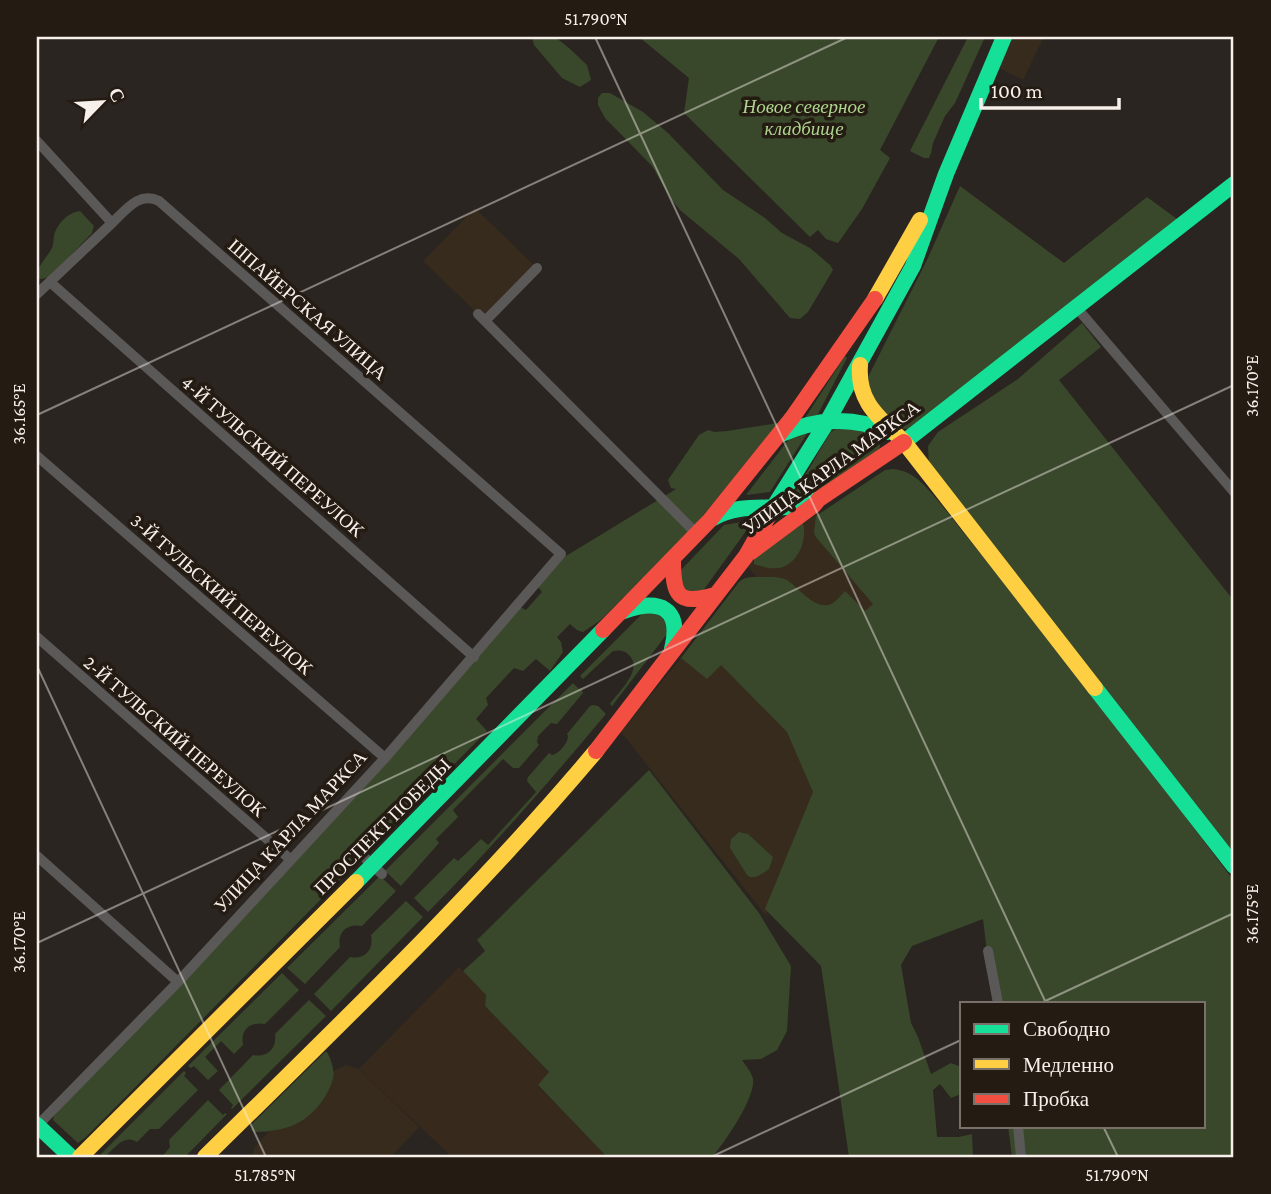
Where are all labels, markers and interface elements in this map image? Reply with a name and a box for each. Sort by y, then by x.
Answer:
text: 51.790°N [564,9,628,29]
north arrow [66,66,136,136]
scale bar [981,66,1119,110]
text: 100 m [991,79,1043,103]
text: С [105,84,129,106]
park label: Новое северное кладбище [742,96,865,139]
street label: ШПАЙЕРСКАЯ УЛИЦА [224,235,392,384]
text: 36.170°E [1242,355,1262,417]
street label: 4-Й ТУЛЬСКИЙ ПЕРЕУЛОК [177,371,368,541]
text: 36.165°E [9,383,29,444]
street label: УЛИЦА КАРЛА МАРКСА [739,396,924,539]
street label: 3-Й ТУЛЬСКИЙ ПЕРЕУЛОК [127,510,317,679]
street label: 2-Й ТУЛЬСКИЙ ПЕРЕУЛОК [80,652,270,821]
street label: УЛИЦА КАРЛА МАРКСА [210,746,371,917]
street label: ПРОСПЕКТ ПОБЕДЫ [310,754,455,899]
text: 36.175°E [1242,884,1262,944]
text: 36.170°E [9,911,29,973]
legend [960,1002,1204,1128]
text: Свободно [1023,1017,1110,1041]
text: Медленно [1023,1053,1114,1077]
text: Пробка [1023,1087,1090,1111]
text: 51.785°N [234,1165,296,1185]
text: 51.790°N [1085,1165,1149,1185]

